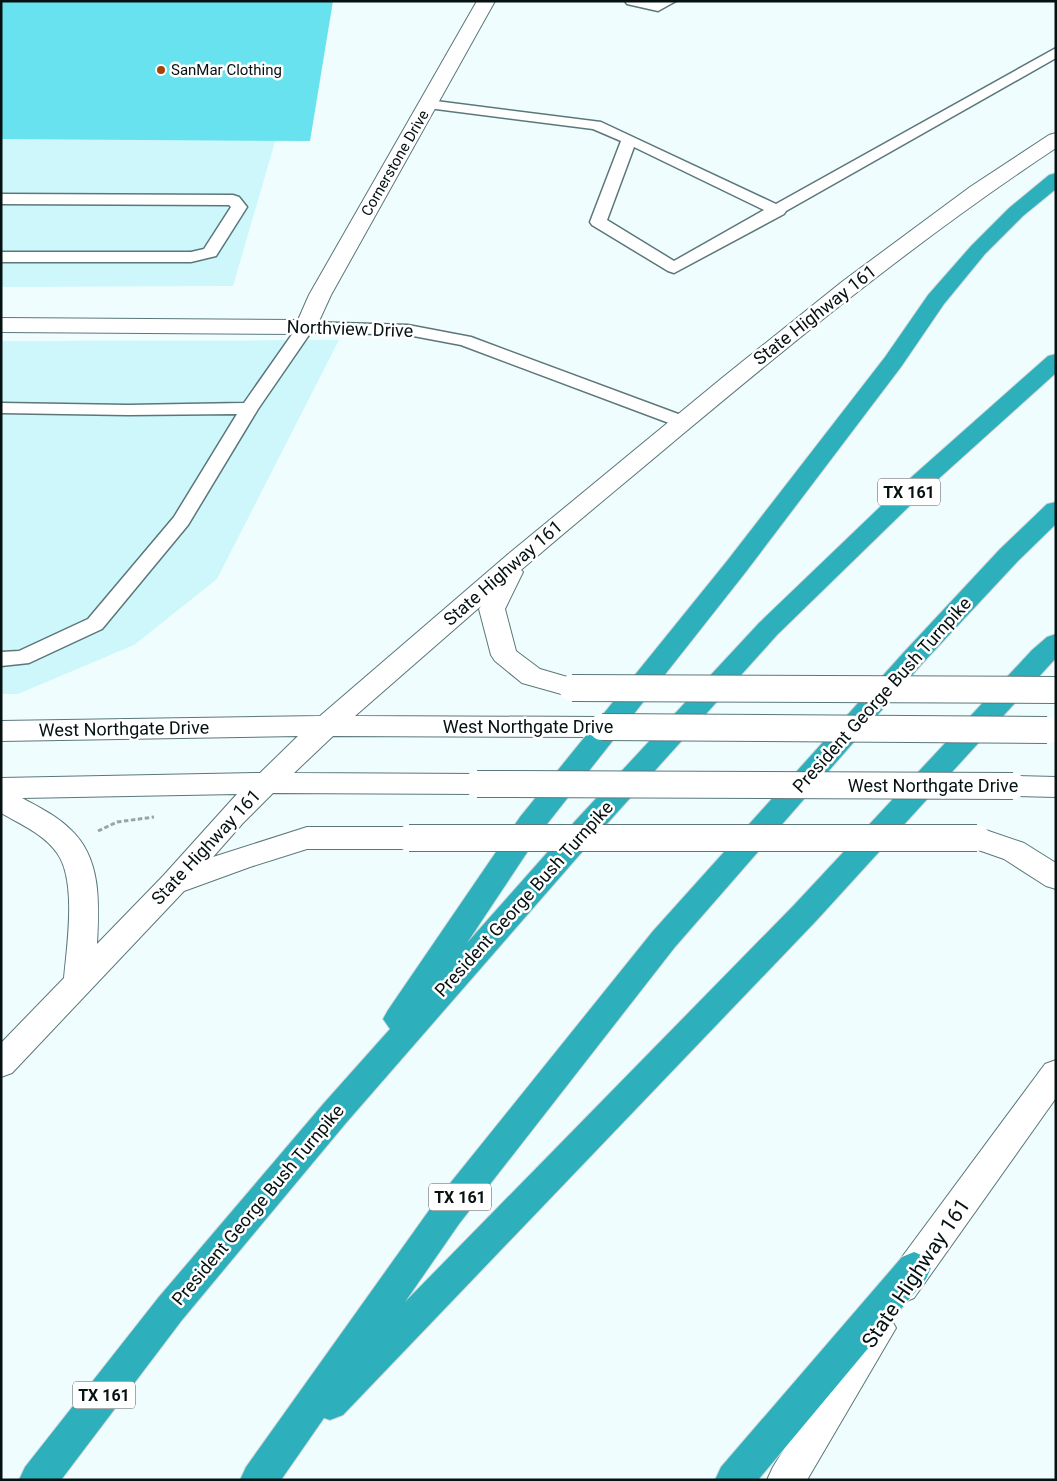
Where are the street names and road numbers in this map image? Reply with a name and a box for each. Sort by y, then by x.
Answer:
street label: Cornerstone Drive [357,107,433,219]
street label: State Highway 161 [749,260,880,369]
street label: Northview Drive [286,316,414,341]
road number: TX 161 [878,478,940,506]
street label: State Highway 161 [439,515,566,630]
street label: President George Bush Turnpike [788,593,975,797]
street label: West Northgate Drive [443,716,613,737]
street label: West Northgate Drive [39,717,209,740]
street label: West Northgate Drive [848,775,1018,796]
street label: State Highway 161 [147,785,264,909]
street label: President George Bush Turnpike [430,797,617,1001]
street label: President George Bush Turnpike [167,1100,348,1309]
road number: TX 161 [429,1184,491,1210]
street label: State Highway 161 [857,1194,975,1352]
road number: TX 161 [73,1382,135,1408]

